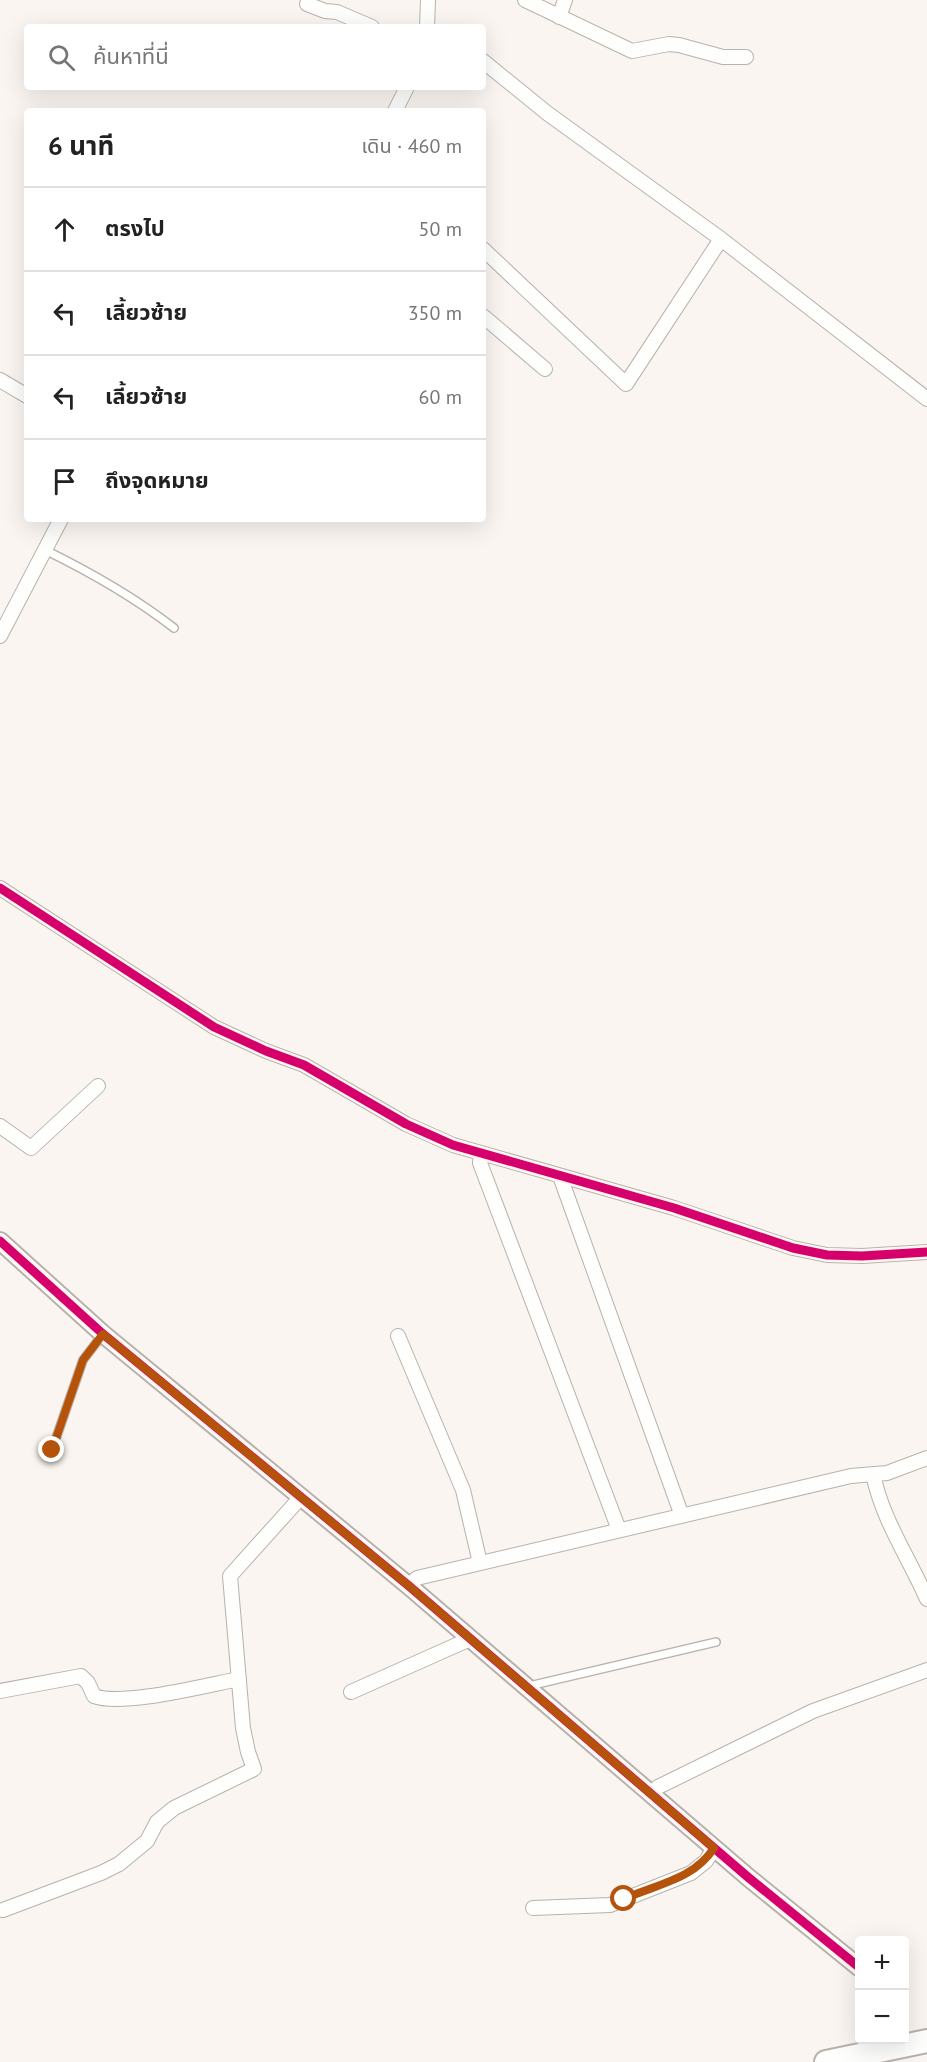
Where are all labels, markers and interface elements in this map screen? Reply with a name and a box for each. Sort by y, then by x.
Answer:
search box [24,24,486,90]
icon: search [45,41,78,74]
text: ค้นหาที่นี่ [93,42,169,70]
text: 6 นาที [48,129,114,162]
text: เดิน · 460 m [361,133,462,159]
icon: ahead [48,213,81,246]
text: ตรงไป [105,214,165,242]
text: 50 m [419,216,462,242]
icon: left [48,297,81,330]
text: เลี้ยวซ้าย [105,298,187,326]
text: 350 m [408,300,462,326]
icon: left [48,381,81,414]
text: เลี้ยวซ้าย [105,382,187,410]
text: 60 m [419,384,462,410]
icon: arrive [48,465,81,498]
text: ถึงจุดหมาย [105,466,209,494]
route end [38,1436,64,1462]
route start [610,1885,636,1911]
map controls [855,1936,909,2044]
button: + [855,1936,909,1990]
button: − [855,1990,909,2044]

